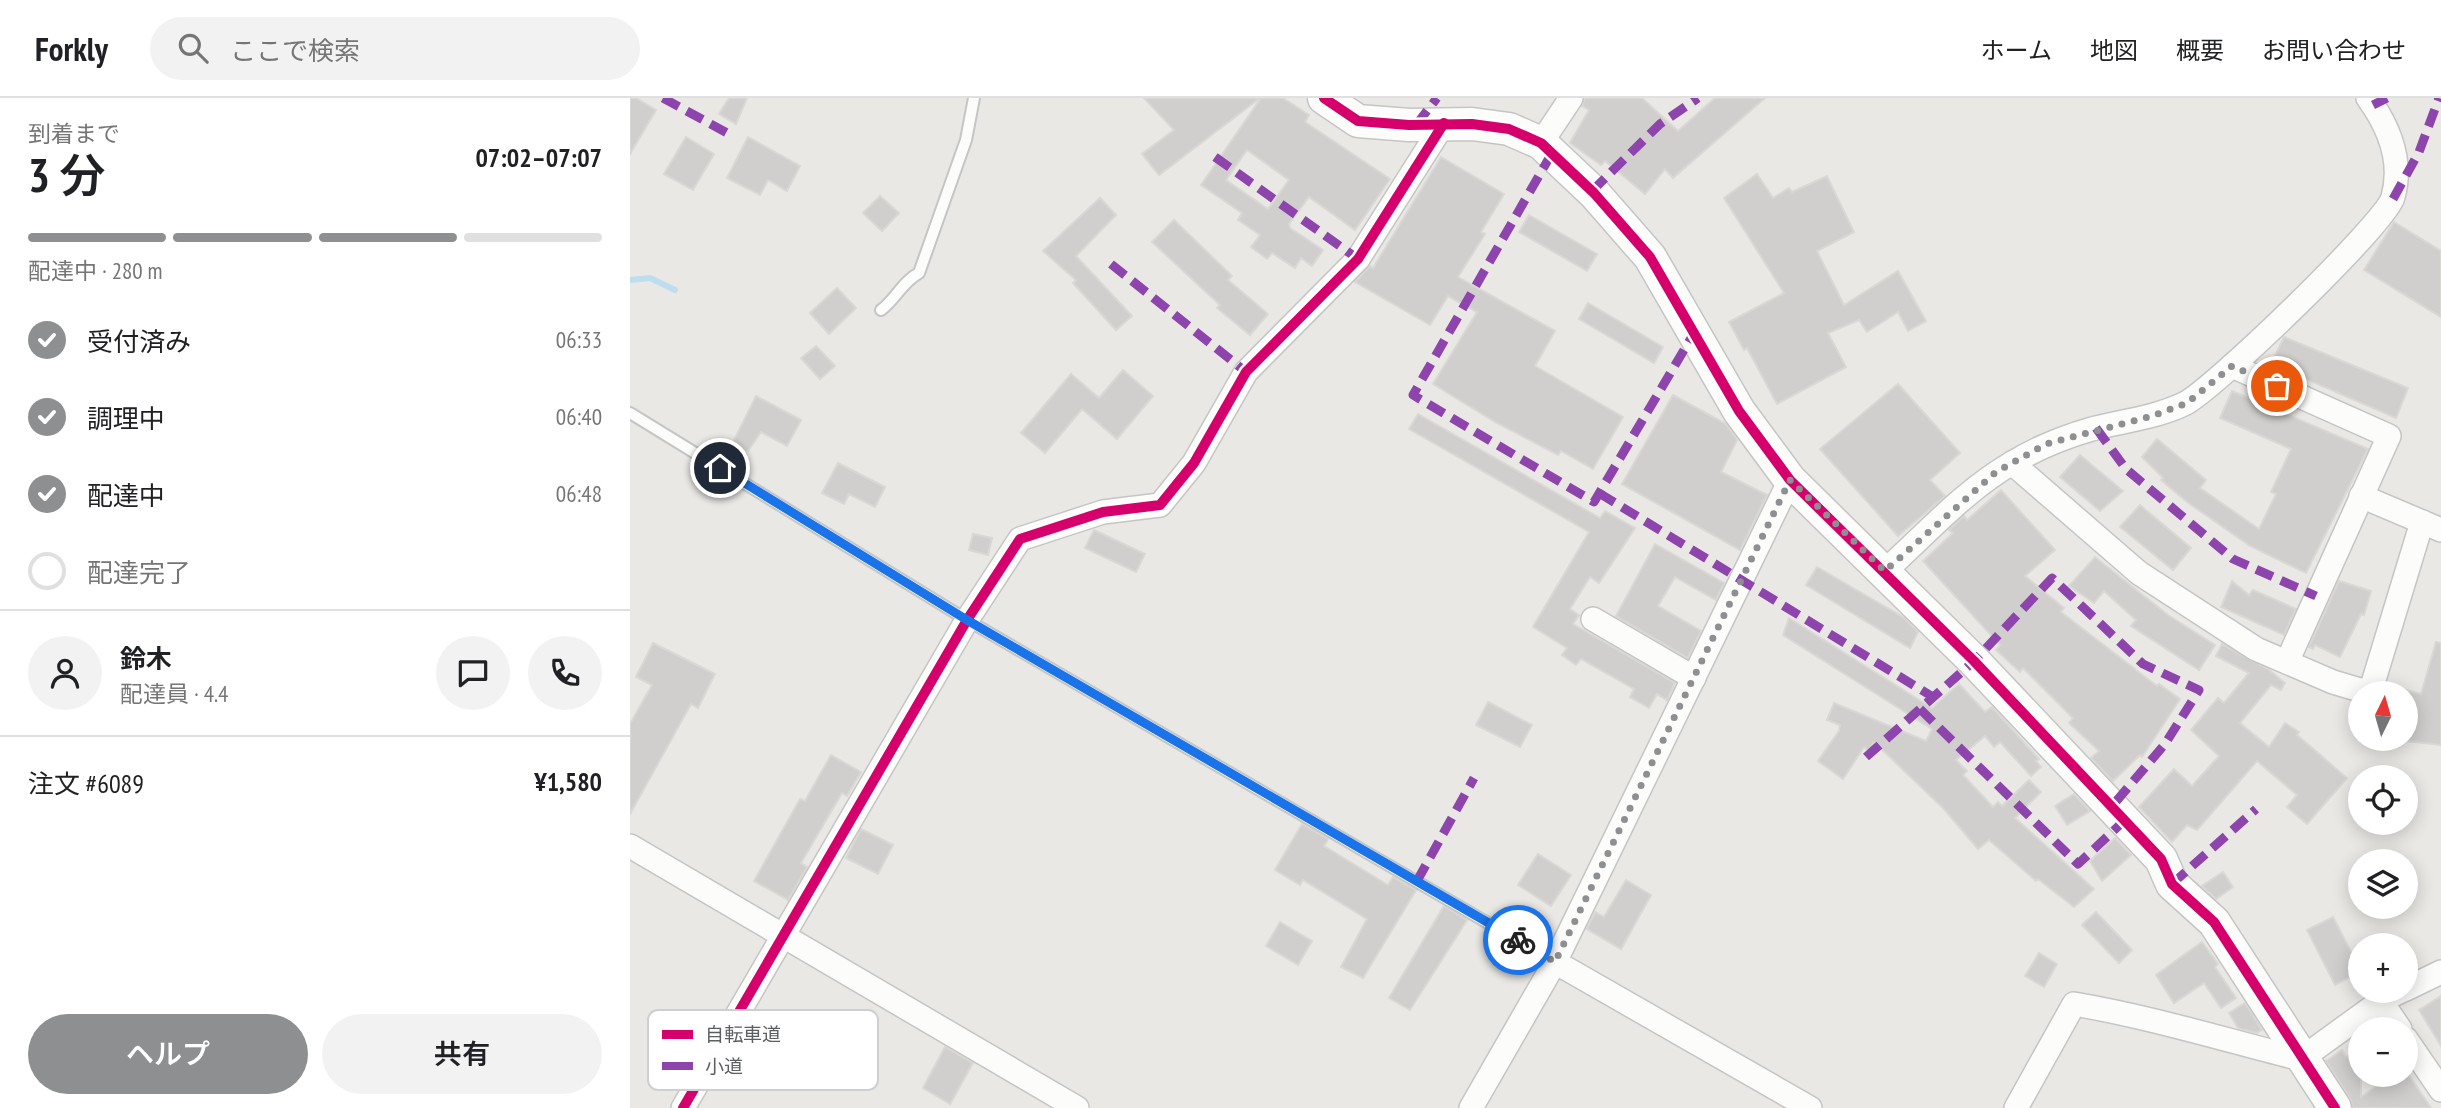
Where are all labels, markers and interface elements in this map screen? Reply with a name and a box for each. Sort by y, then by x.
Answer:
search box [150,17,640,80]
text: Forkly [35,27,108,70]
icon: search [174,29,212,67]
text: ここで検索 [230,34,360,67]
text: ホーム [1981,35,2052,66]
text: 地図 [2090,35,2138,66]
text: 概要 [2176,35,2224,66]
text: お問い合わせ [2262,35,2406,66]
text: 到着まで [28,119,120,148]
text: 07:02–07:07 [475,141,602,174]
text: 3 分 [28,145,105,205]
text: 配達中 · 280 m [28,256,163,285]
icon: check [28,321,66,359]
text: 受付済み [87,325,191,358]
text: 06:33 [556,325,602,354]
pin [2247,356,2307,416]
icon: bag [2258,367,2296,405]
icon: check [28,398,66,436]
text: 調理中 [87,402,165,435]
text: 06:40 [556,402,602,431]
pin [690,438,750,498]
icon: home [701,449,739,487]
icon: check [28,475,66,513]
text: 配達中 [87,479,165,512]
text: 06:48 [556,479,602,508]
text: 配達完了 [87,556,191,589]
button: person [28,636,102,710]
button: chat [436,636,510,710]
button: phone [528,636,602,710]
text: 鈴木 [120,642,172,675]
text: 配達員 · 4.4 [120,679,228,708]
north arrow [2348,681,2418,751]
map controls [2348,681,2418,1087]
text: ¥1,580 [534,765,602,798]
button: locate [2348,765,2418,835]
text: 注文 #6089 [28,767,144,800]
button: layers [2348,849,2418,919]
courier [1483,905,1553,975]
icon: bike [1499,921,1537,959]
button: + [2348,933,2418,1003]
legend [648,1010,878,1090]
button: ヘルプ [28,1014,308,1094]
button: 共有 [322,1014,602,1094]
button: − [2348,1017,2418,1087]
text: 自転車道 [705,1022,781,1046]
text: 小道 [705,1054,743,1078]

